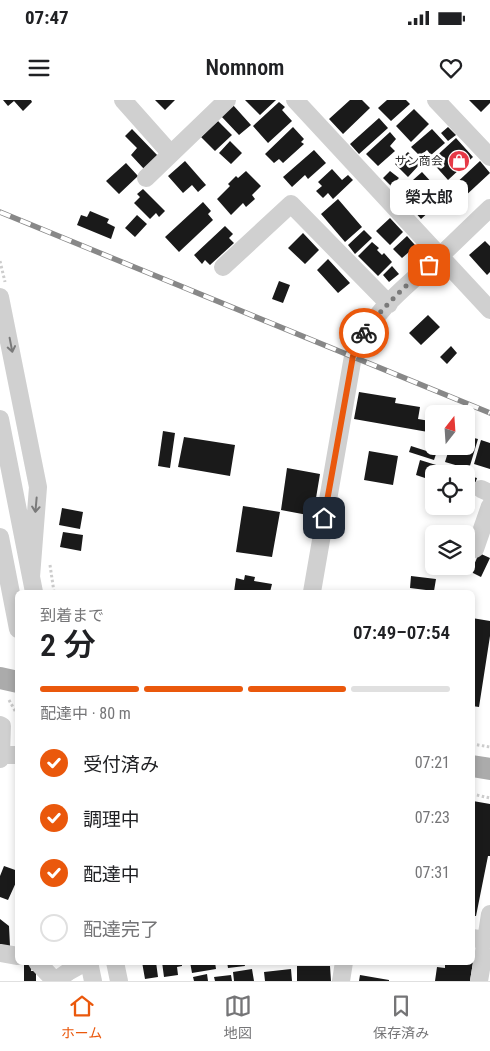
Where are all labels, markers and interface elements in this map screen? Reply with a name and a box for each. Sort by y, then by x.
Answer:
text: 07:47 [25,6,69,29]
icon: menu [25,54,53,82]
icon: heart [437,54,465,82]
text: Nomnom [206,55,285,80]
shop icon: サン商会 [447,149,471,173]
place label: サン商会 [395,154,443,168]
callout: 榮太郎 [390,180,468,215]
text: 榮太郎 [405,188,453,207]
pin [408,244,450,286]
icon: bag [415,251,443,279]
courier [339,308,389,358]
icon: bike [350,319,378,347]
one-way arrow [6,336,16,352]
north arrow [425,405,475,455]
map controls [425,405,475,575]
button: locate [425,465,475,515]
one-way arrow [32,496,41,512]
pin [303,497,345,539]
icon: home [310,504,338,532]
button: layers [425,525,475,575]
text: 到着まで [40,606,104,625]
text: 07:49–07:54 [353,621,450,644]
text: 2 分 [40,626,95,664]
text: 配達中 · 80 m [40,704,131,723]
icon: check [40,749,68,777]
text: 受付済み [83,753,159,776]
text: 07:21 [415,753,450,772]
icon: check [40,804,68,832]
text: 調理中 [83,808,140,831]
text: 07:23 [415,808,450,827]
icon: check [40,859,68,887]
text: 配達中 [83,863,140,886]
text: 07:31 [415,863,450,882]
text: 配達完了 [83,918,159,941]
tab: ホーム [61,992,102,1042]
tab: 地図 [224,992,252,1042]
tab: 保存済み [373,992,429,1042]

